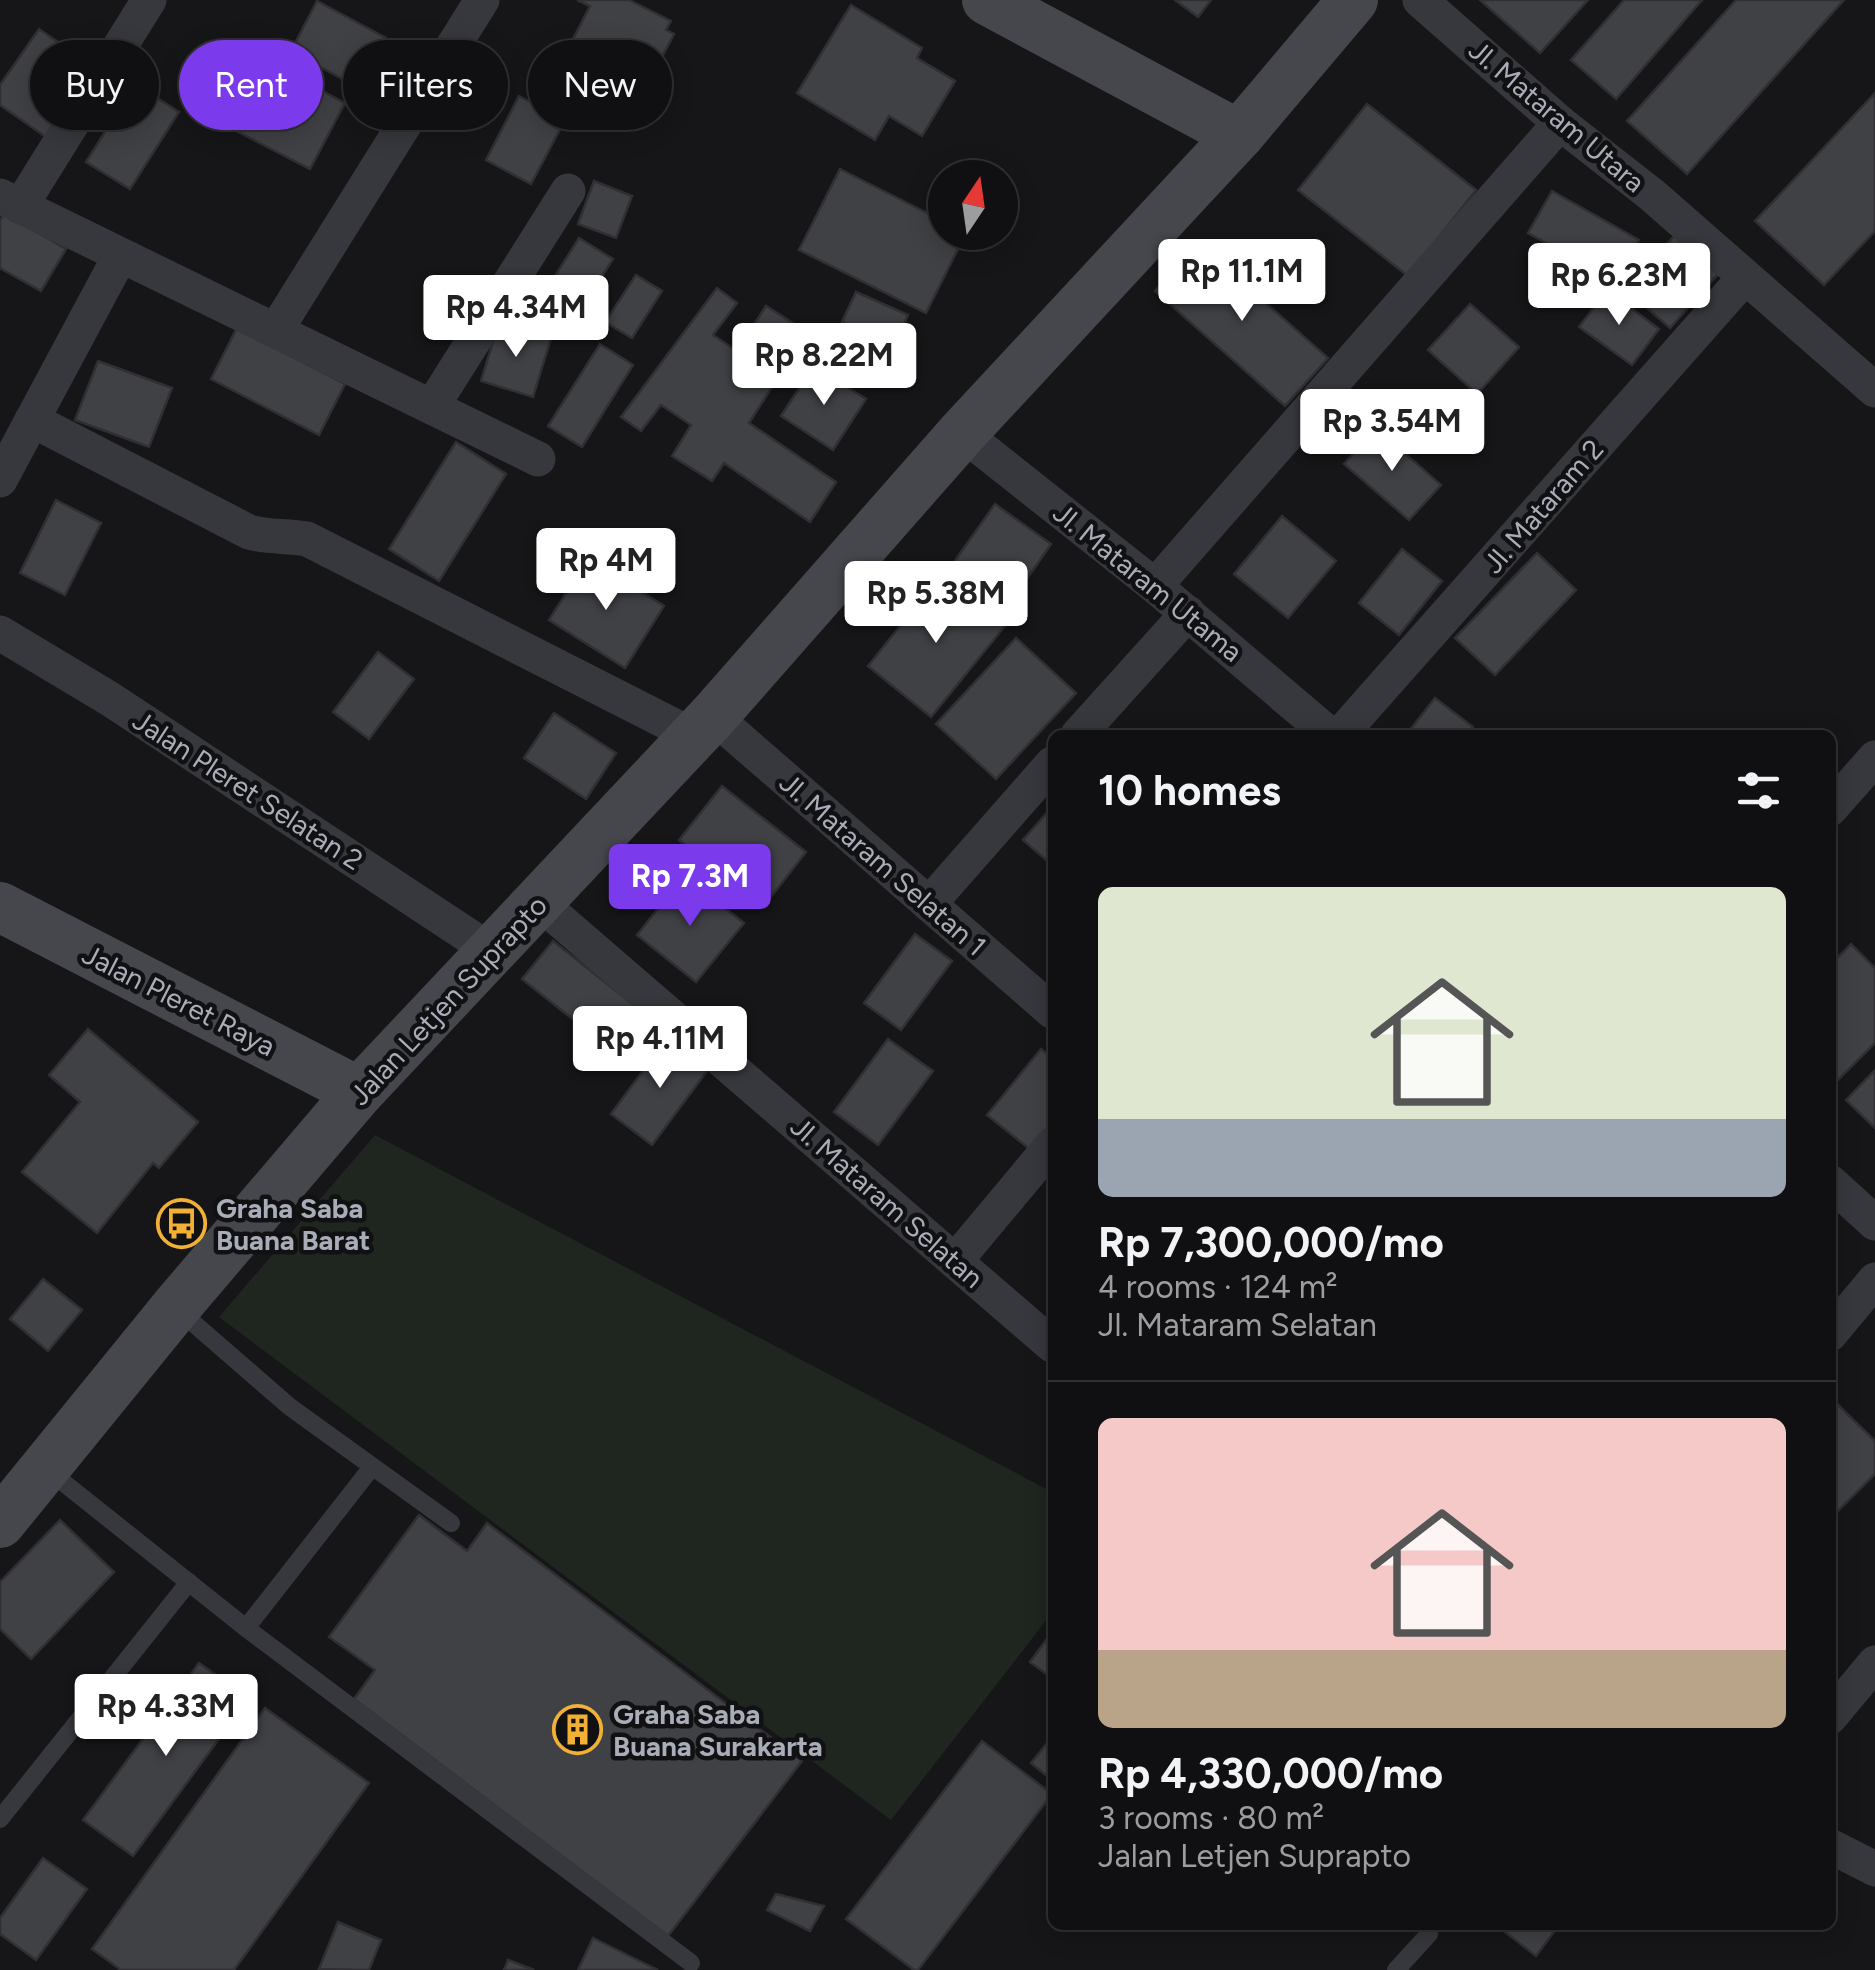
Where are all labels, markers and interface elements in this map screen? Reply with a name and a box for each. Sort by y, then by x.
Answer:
street label: Jl. Mataram Utara [1462,33,1652,199]
chip: Buy [30,40,159,130]
chip: Rent [179,40,323,130]
chip: Filters [343,40,508,130]
chip: New [528,40,672,130]
north arrow [928,160,1018,250]
map controls [928,160,1018,250]
pin: Rp 11.1M [1139,239,1345,324]
pin: Rp 6.23M [1516,243,1722,328]
text: Rp 11.1M [1180,252,1304,290]
text: Rp 6.23M [1550,256,1688,294]
pin: Rp 4.34M [413,275,619,360]
text: Rp 4.34M [445,288,587,326]
pin: Rp 8.22M [721,323,927,408]
text: Rp 8.22M [754,336,894,374]
pin: Rp 3.54M [1289,389,1495,474]
text: Rp 3.54M [1322,402,1462,440]
street label: Jl. Mataram 2 [1476,432,1610,580]
street label: Jl. Mataram Utama [1047,495,1249,669]
pin: Rp 4M [536,528,676,613]
text: Rp 4M [558,541,654,579]
pin: Rp 5.38M [833,561,1039,646]
text: Rp 5.38M [867,574,1005,612]
street label: Jalan Pleret Selatan 2 [127,703,369,877]
icon: filters [1731,763,1786,818]
street label: Jl. Mataram Selatan 1 [773,765,993,963]
text: 10 homes [1098,765,1281,816]
pin: Rp 7.3M [598,844,782,929]
text: Rp 7.3M [631,857,749,895]
street label: Jalan Letjen Suprapto [342,888,554,1112]
street label: Jalan Pleret Raya [77,937,281,1063]
icon: home [1352,952,1532,1132]
pin: Rp 4.11M [557,1006,763,1091]
text: Rp 4.11M [595,1019,725,1057]
street label: Jl. Mataram Selatan [784,1109,990,1295]
place label: Graha Saba Buana Barat [216,1191,370,1257]
bus stop icon: Graha Saba Buana Barat [155,1198,207,1250]
text: Rp 7,300,000/mo [1098,1217,1444,1268]
text: 4 rooms · 124 m² [1098,1268,1337,1306]
text: Jl. Mataram Selatan [1098,1306,1377,1344]
icon: home [1352,1483,1532,1663]
pin: Rp 4.33M [63,1674,269,1759]
text: Rp 4.33M [97,1687,235,1725]
place label: Graha Saba Buana Surakarta [613,1697,823,1763]
building icon: Graha Saba Buana Surakarta [552,1704,604,1756]
text: Rp 4,330,000/mo [1098,1748,1443,1799]
text: 3 rooms · 80 m² [1098,1799,1324,1837]
text: Jalan Letjen Suprapto [1098,1837,1411,1875]

